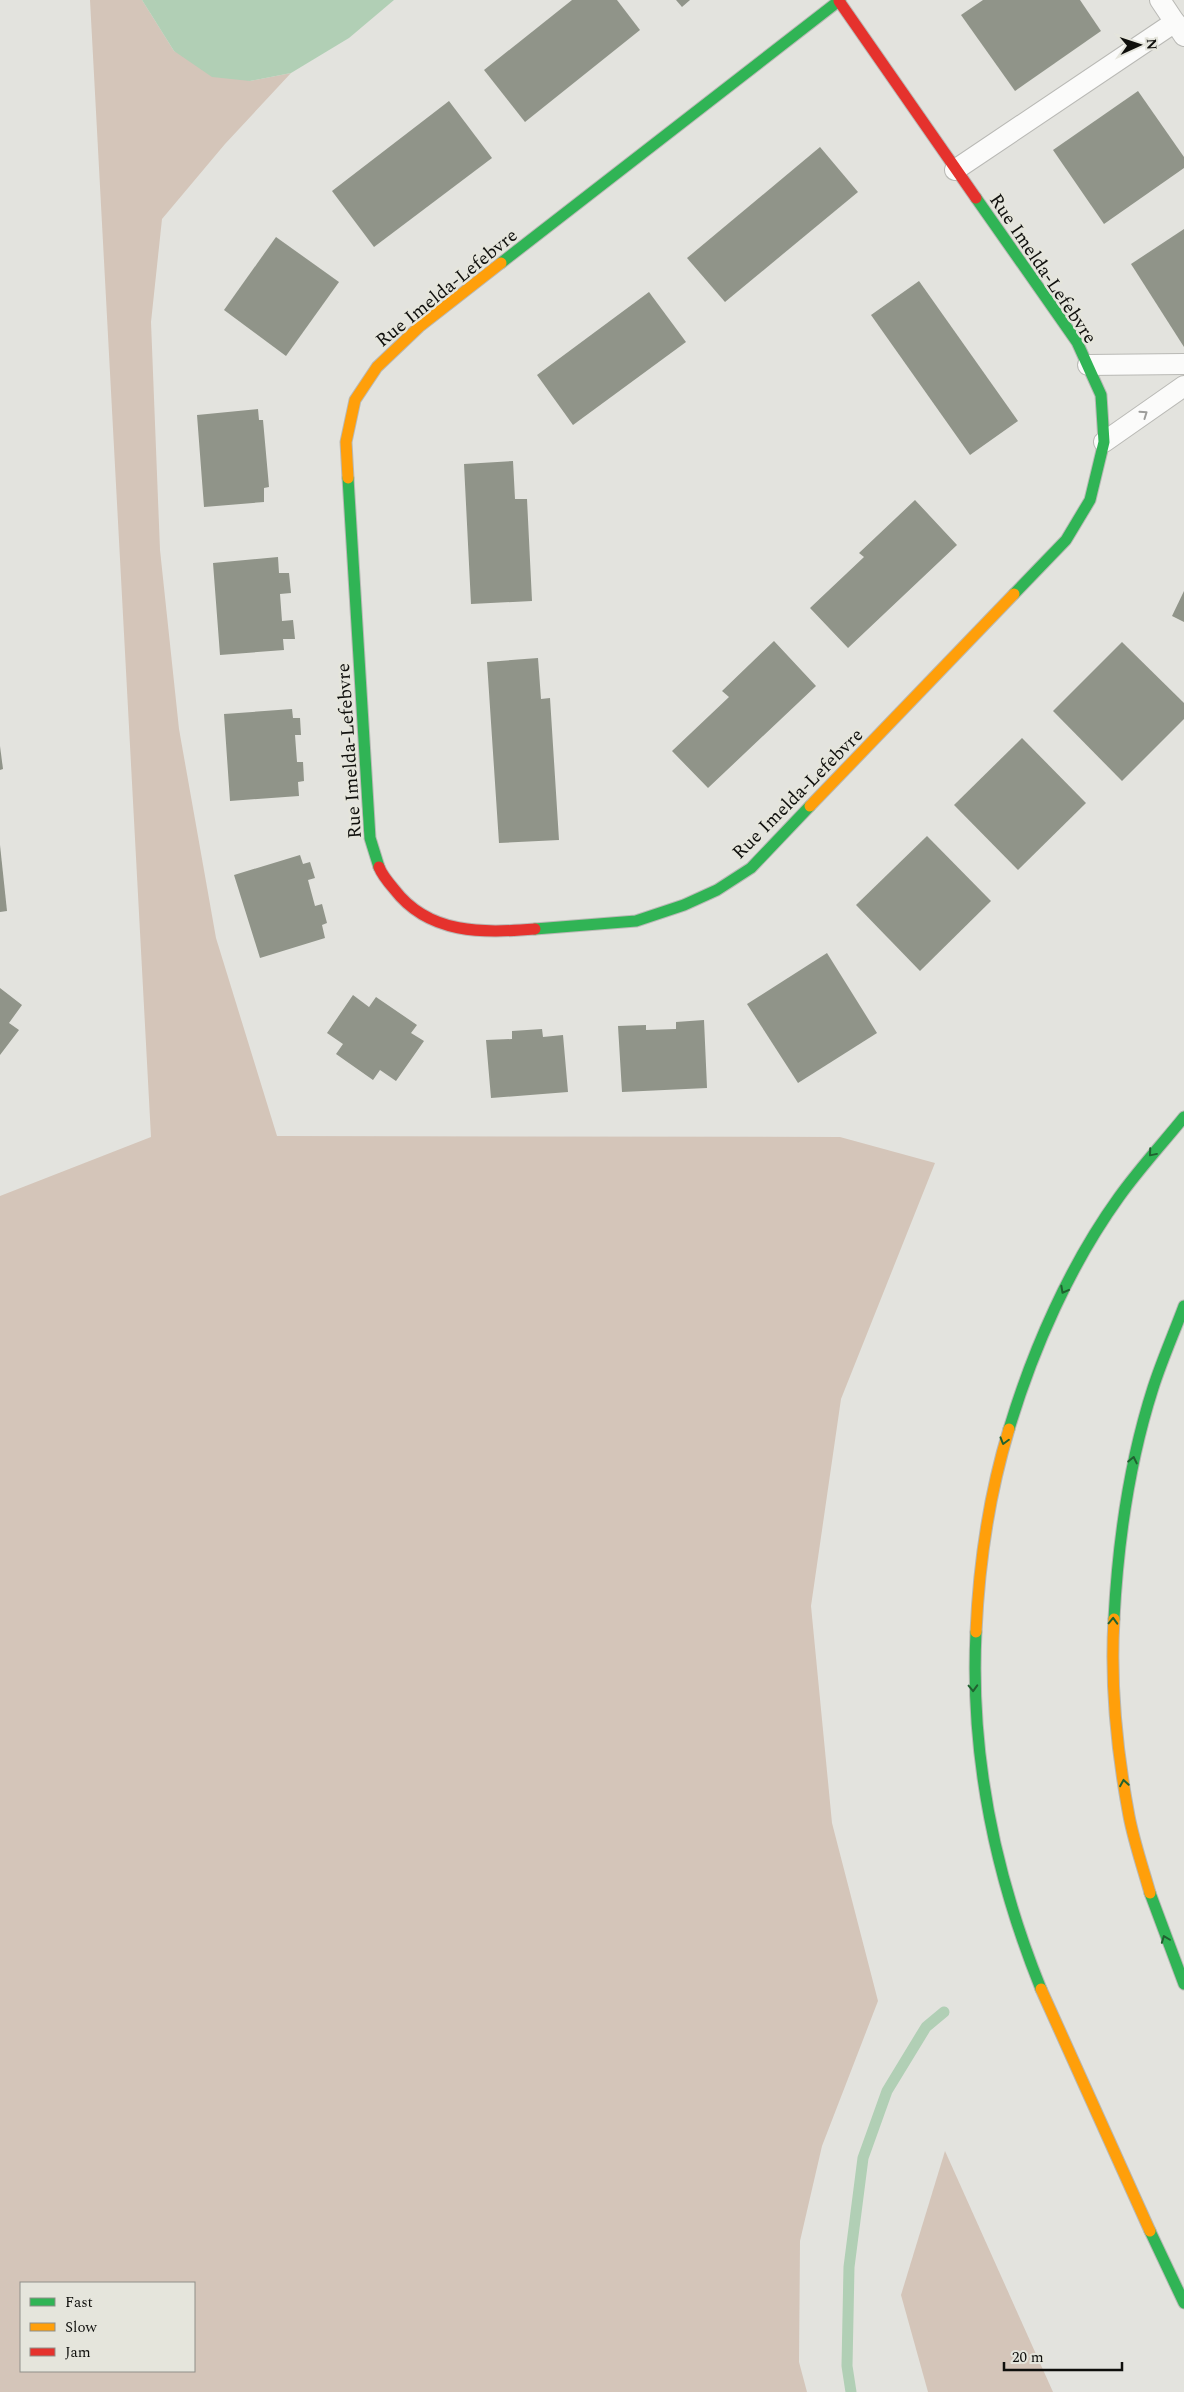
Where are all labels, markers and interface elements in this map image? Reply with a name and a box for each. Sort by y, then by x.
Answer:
north arrow [1114,20,1164,70]
text: N [1141,38,1162,51]
street label: Rue Imelda-Lefebvre [982,188,1104,350]
street label: Rue Imelda-Lefebvre [370,222,524,355]
one-way arrow [1138,411,1147,420]
street label: Rue Imelda-Lefebvre [329,662,370,840]
street label: Rue Imelda-Lefebvre [726,722,870,866]
one-way arrow [1148,1148,1157,1157]
one-way arrow [1060,1284,1070,1293]
one-way arrow [1000,1436,1010,1444]
one-way arrow [1127,1455,1137,1464]
one-way arrow [1107,1616,1118,1624]
one-way arrow [968,1684,979,1692]
one-way arrow [1119,1778,1129,1787]
one-way arrow [1161,1935,1171,1944]
legend [20,2282,195,2372]
text: Fast [65,2291,93,2314]
text: Slow [65,2316,97,2339]
scale bar [1004,2340,1122,2372]
text: Jam [65,2341,91,2364]
text: 20 m [1012,2346,1044,2369]

